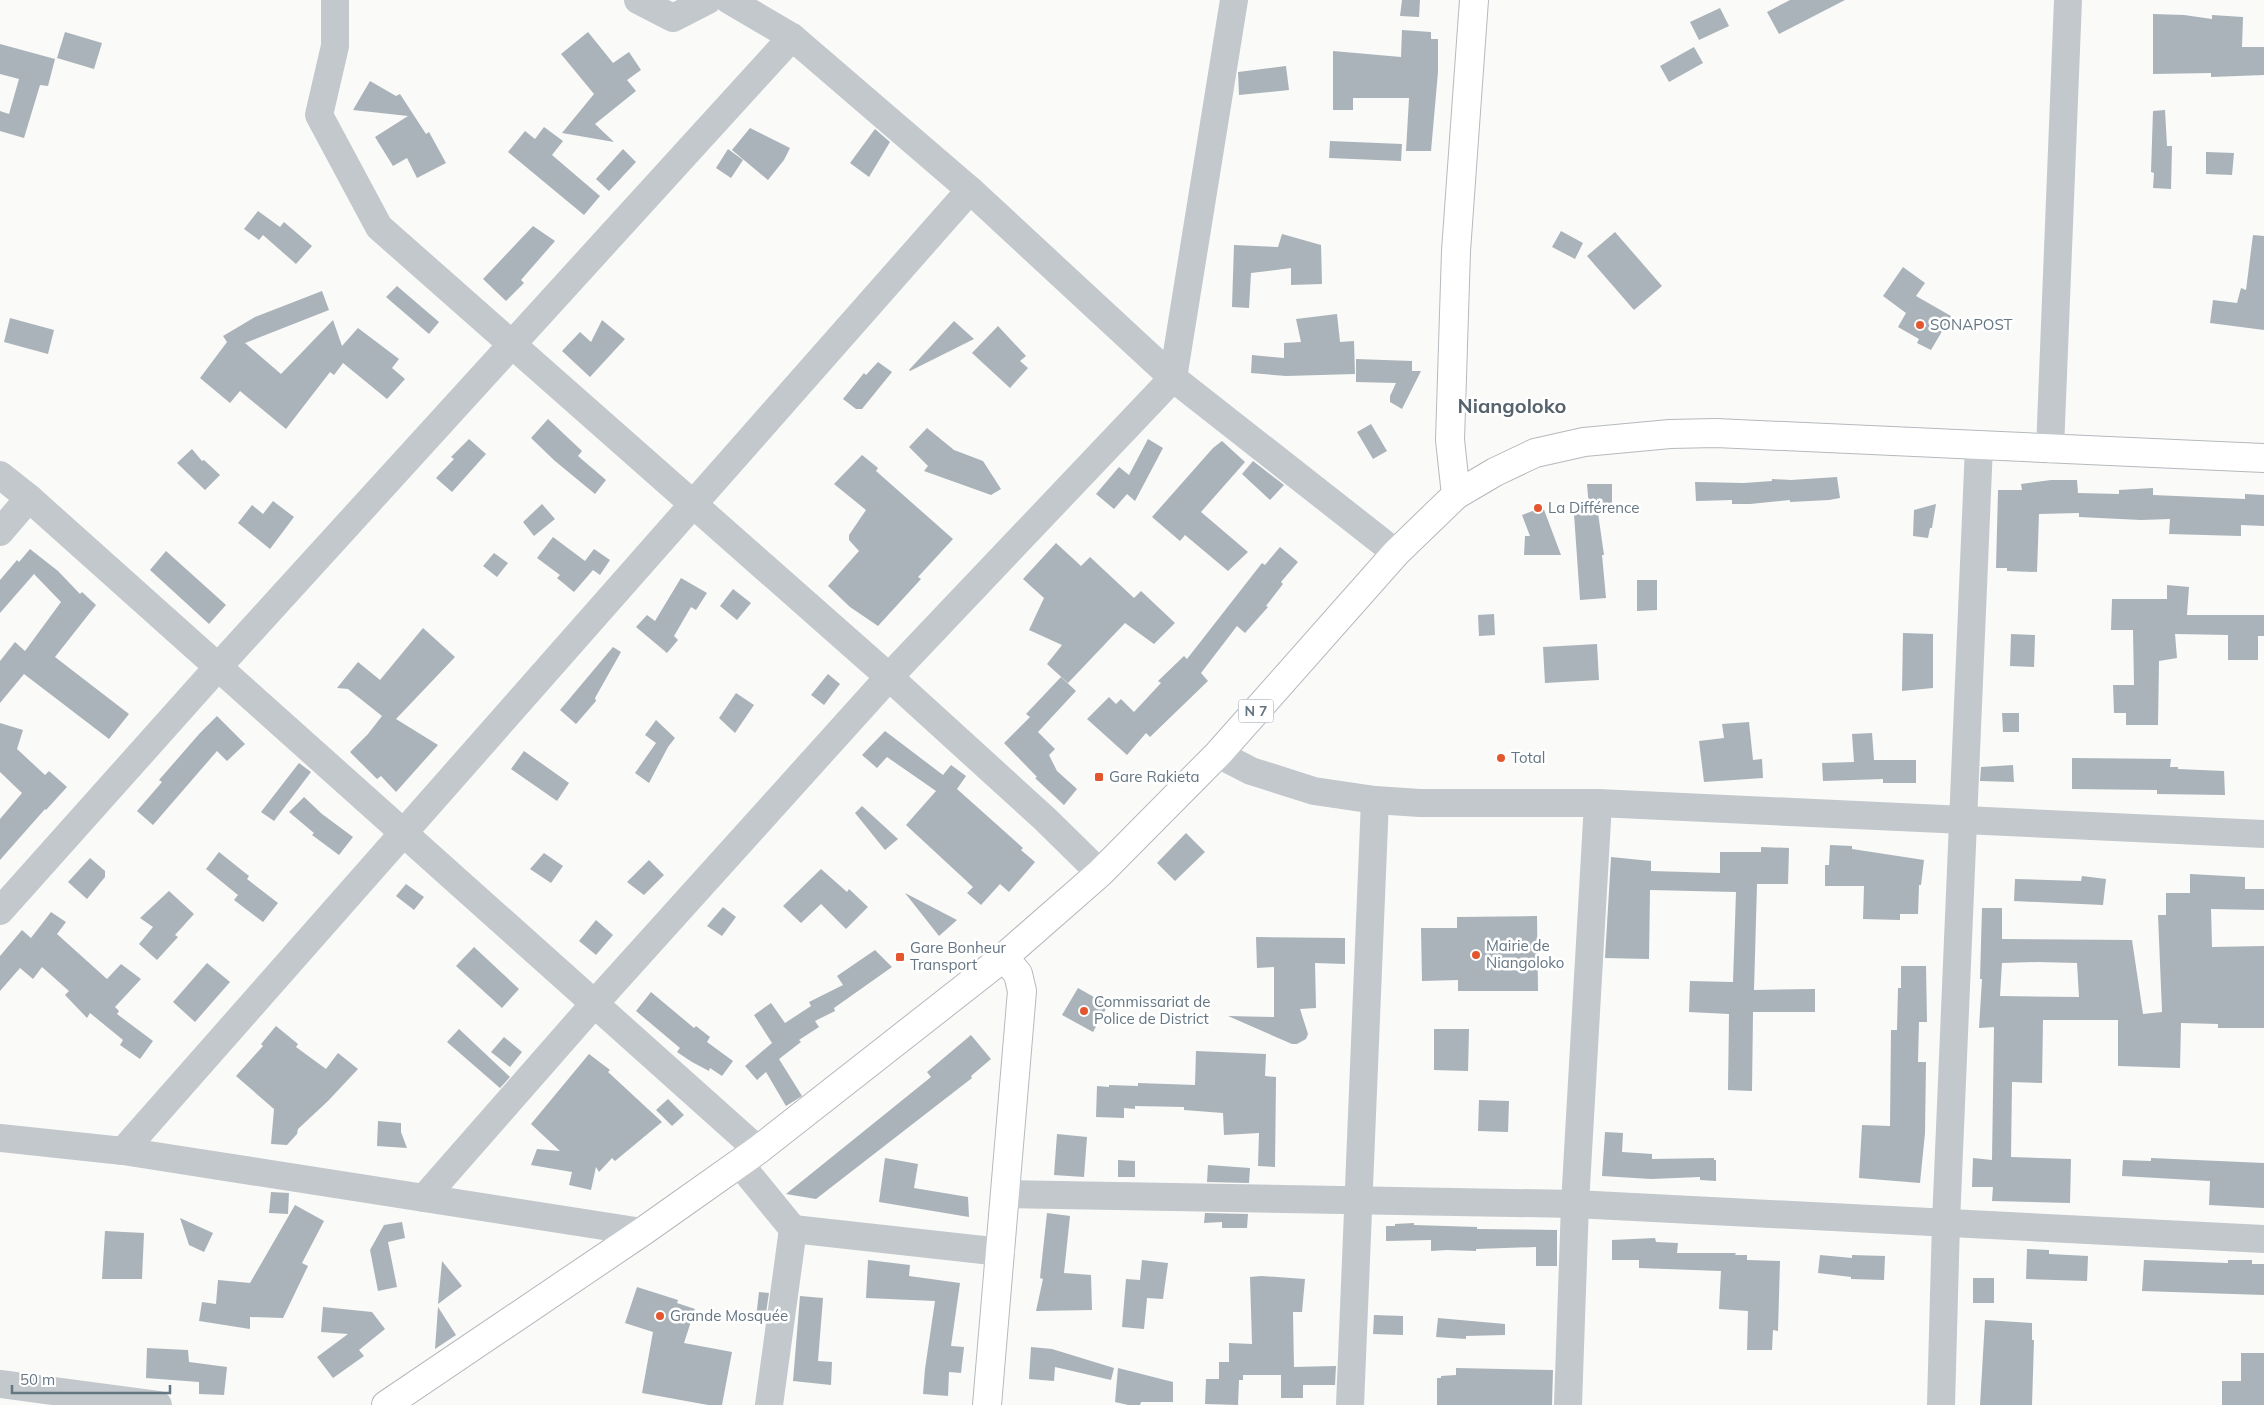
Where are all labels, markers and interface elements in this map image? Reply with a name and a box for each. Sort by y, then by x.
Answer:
place label: SONAPOST [1930,315,2013,334]
marker: SONAPOST [1914,319,1926,331]
district label: Niangoloko [1458,393,1567,418]
place label: La Différence [1548,498,1639,517]
marker: La Différence [1532,502,1544,514]
road number: N 7 [1238,699,1274,722]
place label: Total [1511,748,1545,767]
marker: Total [1495,752,1507,764]
place label: Gare Rakieta [1109,767,1199,786]
marker: Gare Rakieta [1093,771,1105,783]
place label: Mairie de Niangoloko [1486,936,1564,972]
place label: Gare Bonheur Transport [910,938,1007,974]
marker: Mairie de Niangoloko [1470,949,1482,961]
marker: Gare Bonheur Transport [894,951,906,963]
place label: Commissariat de Police de District [1094,992,1210,1028]
marker: Commissariat de Police de District [1078,1005,1090,1017]
place label: Grande Mosquée [670,1306,788,1325]
marker: Grande Mosquée [654,1310,666,1322]
scale bar [12,1362,170,1394]
text: 50 m [20,1370,55,1389]

